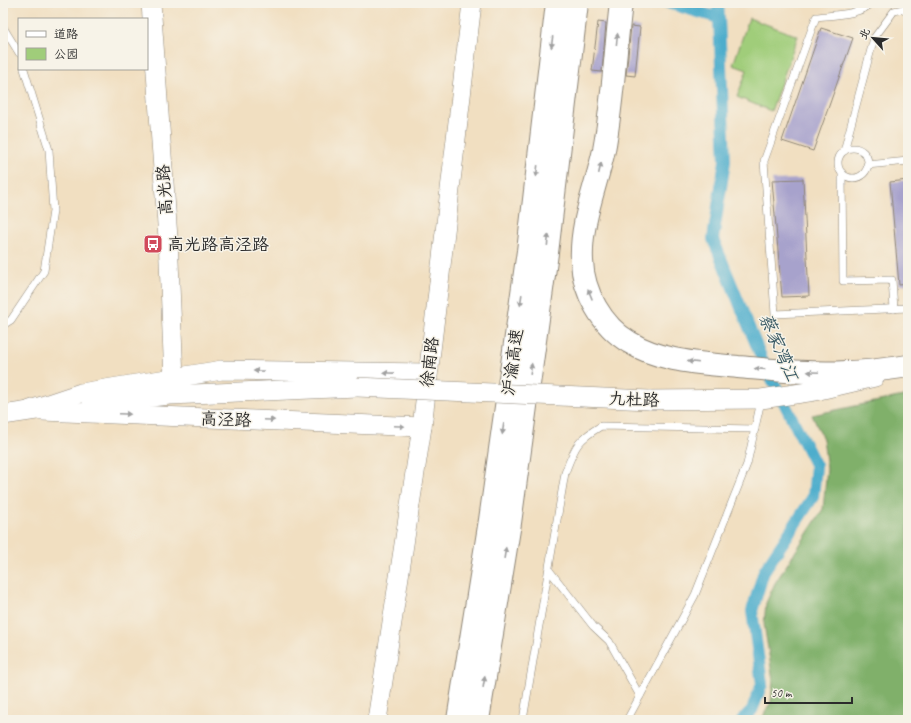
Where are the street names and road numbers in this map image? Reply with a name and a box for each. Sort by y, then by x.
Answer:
street label: 高光路 [152,164,177,216]
street label: 沪渝高速 [497,327,528,397]
street label: 徐南路 [416,335,443,389]
street label: 九杜路 [608,388,660,411]
street label: 高泾路 [200,408,252,431]

